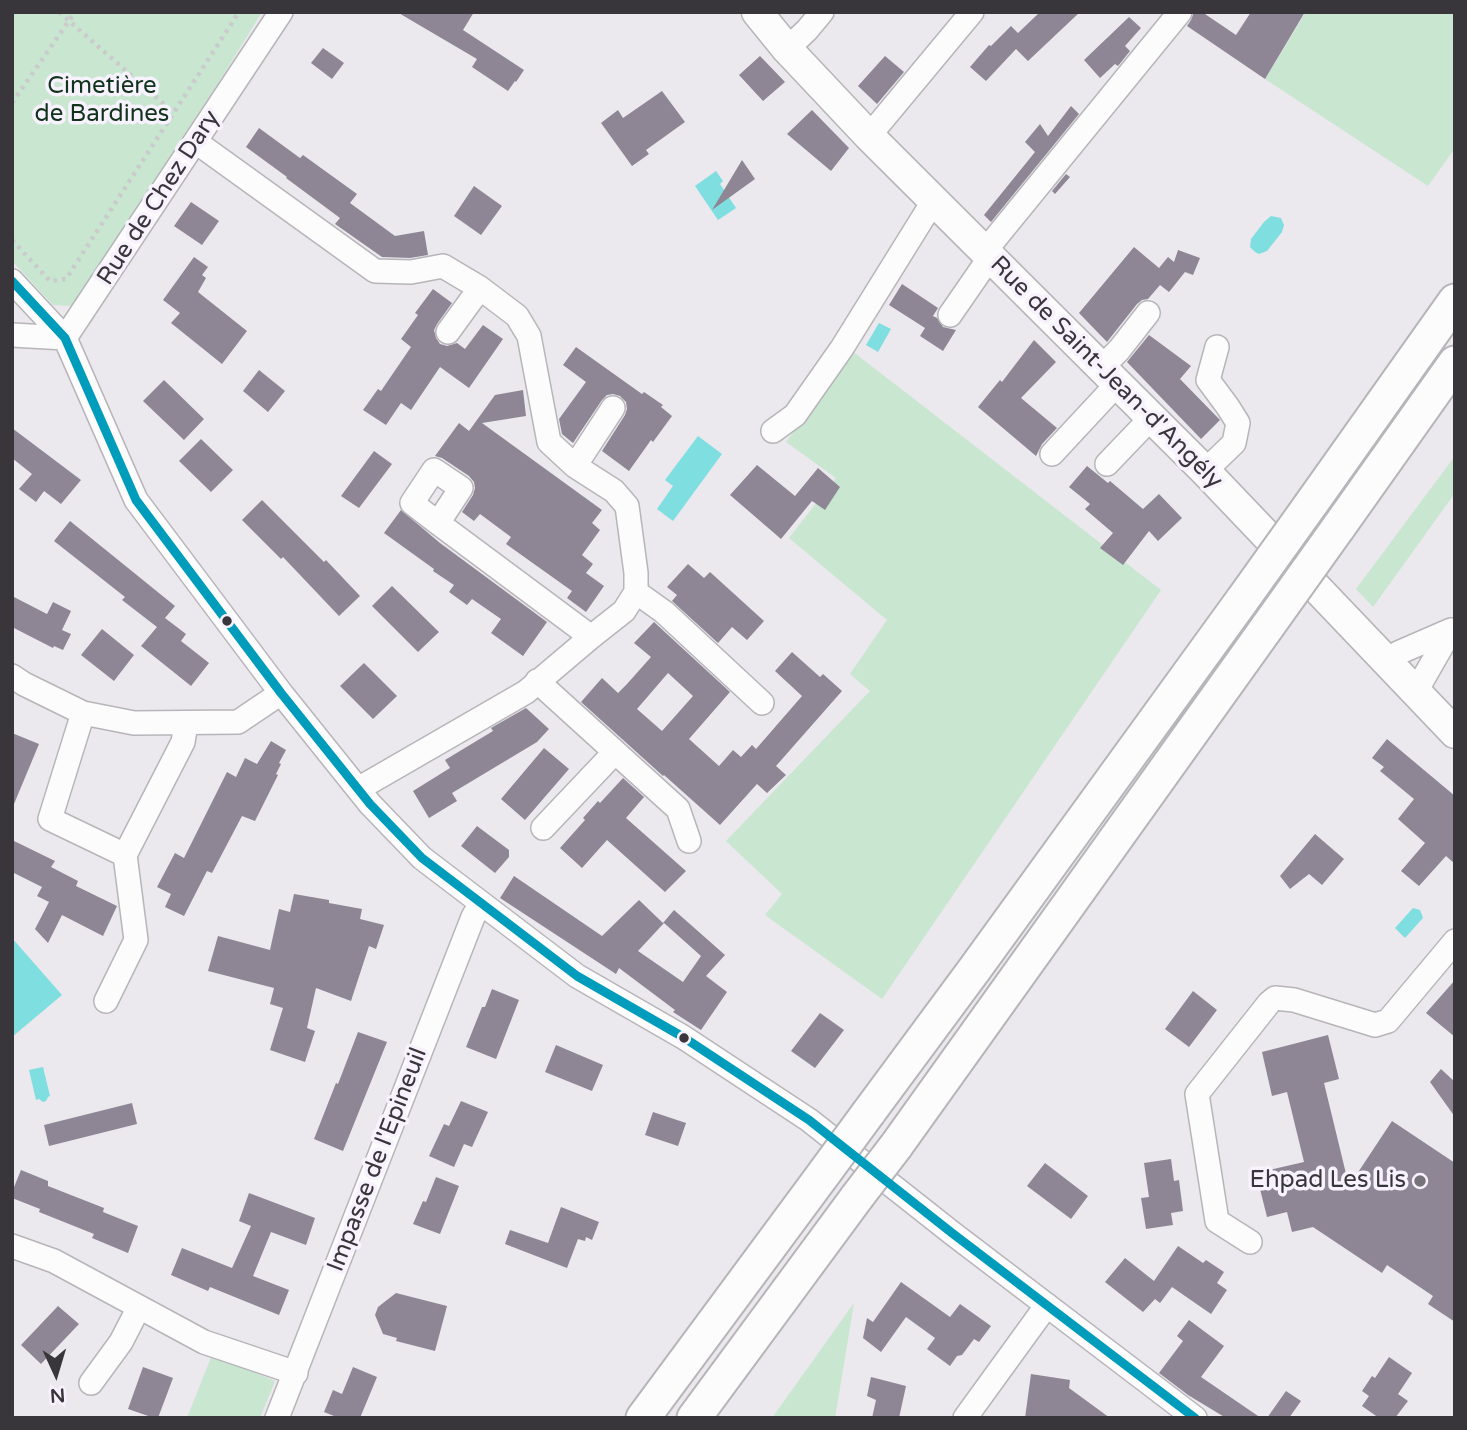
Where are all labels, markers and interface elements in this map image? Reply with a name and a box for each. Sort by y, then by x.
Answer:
park label: Cimetière de Bardines [35,73,169,129]
street label: Rue de Chez Dary [92,105,226,291]
street label: Rue de Saint-Jean-d'Angély [984,251,1228,495]
unlabelled marker [220,614,234,628]
unlabelled marker [677,1031,691,1045]
street label: Impasse de l'Epineuil [322,1044,434,1276]
place label: Ehpad Les Lis [1250,1167,1406,1195]
marker: Ehpad Les Lis [1412,1173,1428,1189]
north arrow [21,1339,91,1409]
text: N [49,1383,66,1406]

